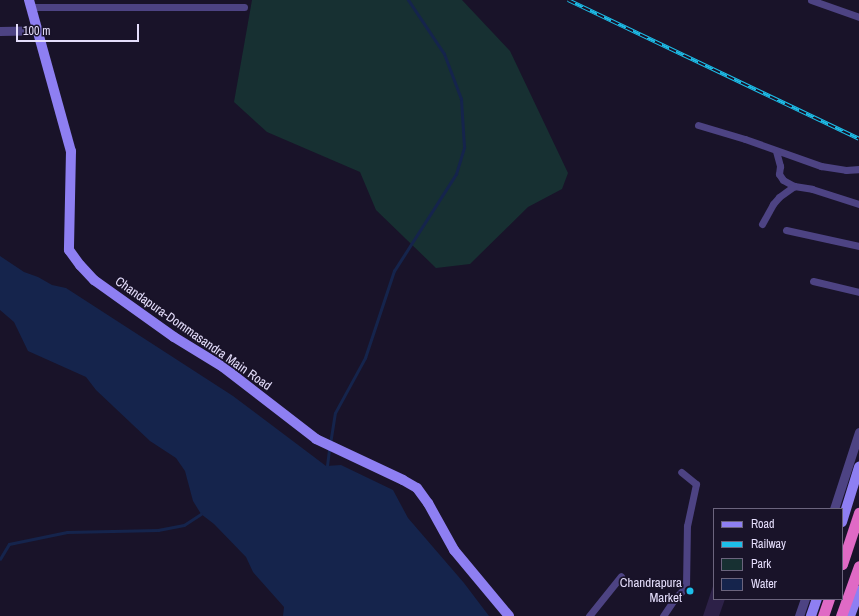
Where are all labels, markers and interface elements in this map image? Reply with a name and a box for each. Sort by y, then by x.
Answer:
scale bar [18,16,141,42]
text: 100 m [23,23,50,39]
street label: Chandapura-Dommasandra Main Road [112,274,274,394]
legend [713,508,843,600]
text: Road [751,516,775,532]
text: Railway [751,536,786,552]
text: Park [751,556,771,572]
place label: Chandrapura Market [620,576,682,607]
text: Water [751,576,777,592]
marker: Chandrapura Market [685,586,695,596]

